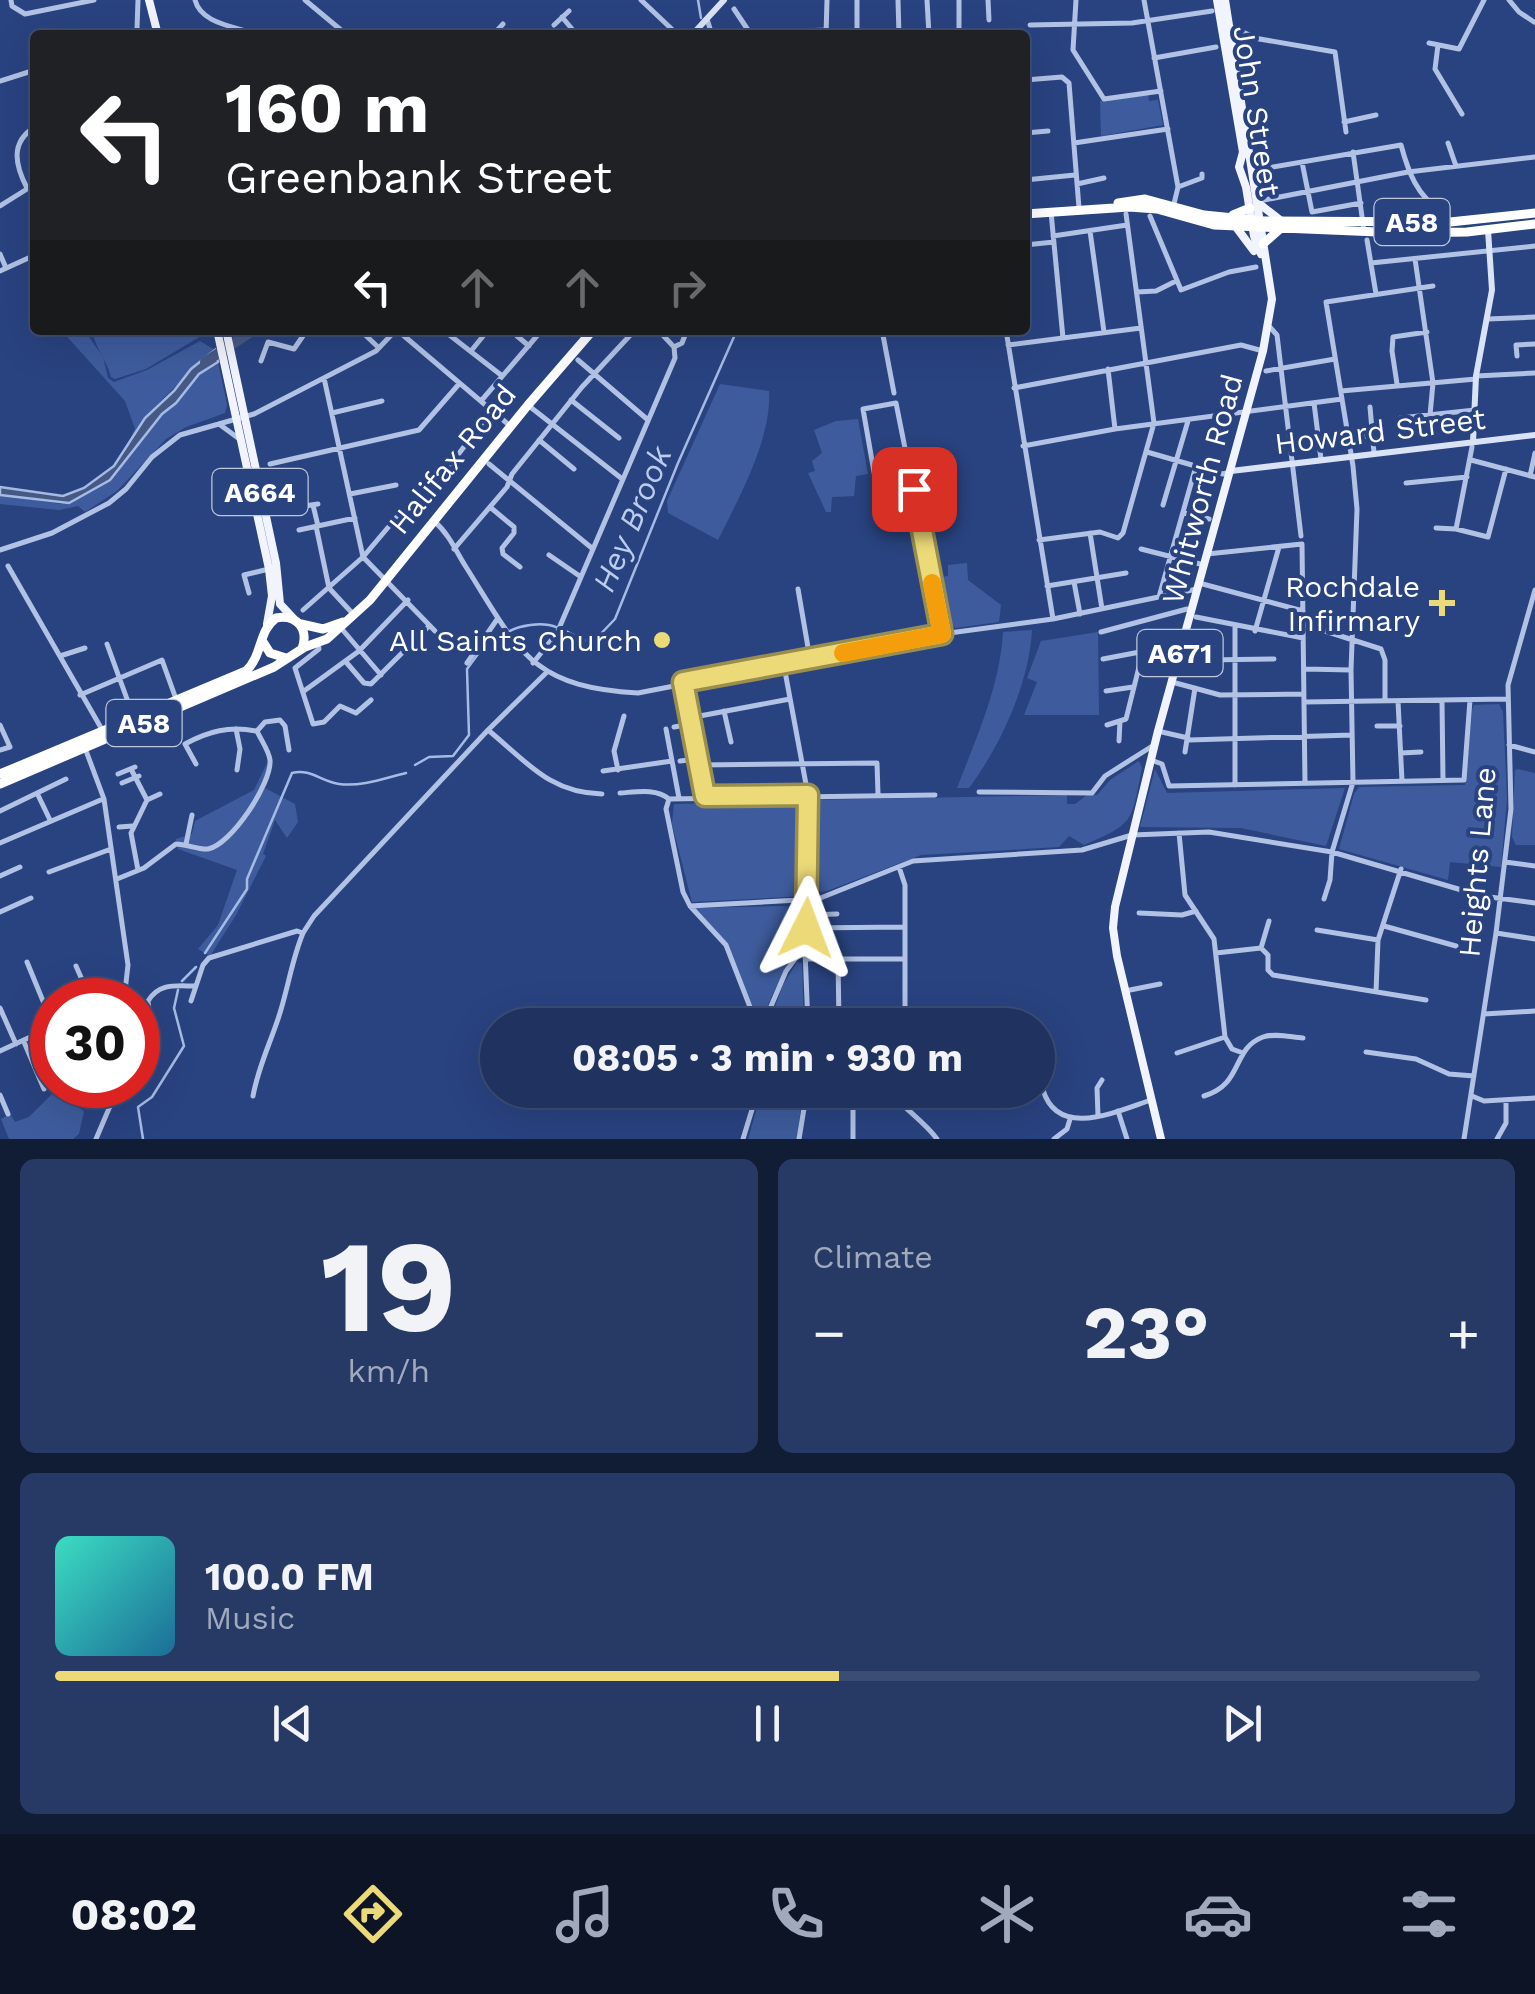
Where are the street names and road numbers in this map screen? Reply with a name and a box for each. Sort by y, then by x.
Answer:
street label: John Street [1226,23,1288,199]
road number: A58 [1374,199,1450,245]
street label: Whitworth Road [1154,370,1250,608]
street label: Halifax Road [381,377,523,541]
street label: Howard Street [1273,401,1488,461]
road number: A664 [212,469,308,515]
road number: A671 [1138,630,1222,676]
road number: A58 [106,700,182,746]
street label: Heights Lane [1451,765,1503,959]

